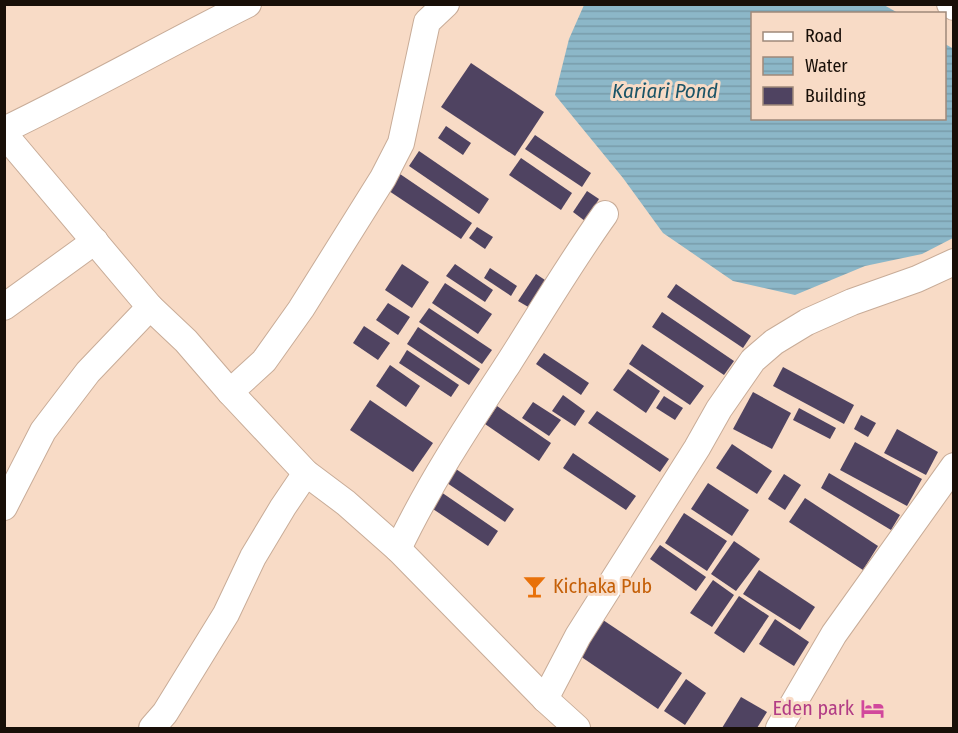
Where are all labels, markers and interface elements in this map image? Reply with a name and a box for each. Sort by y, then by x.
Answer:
legend [751,12,946,120]
text: Road [805,25,842,47]
text: Water [805,55,848,77]
water label: Kariari Pond [612,78,718,104]
text: Building [805,85,866,107]
bar icon: Kichaka Pub [522,573,548,599]
place label: Kichaka Pub [553,574,652,598]
hotel icon: Eden park [859,695,885,721]
place label: Eden park [773,696,855,720]

